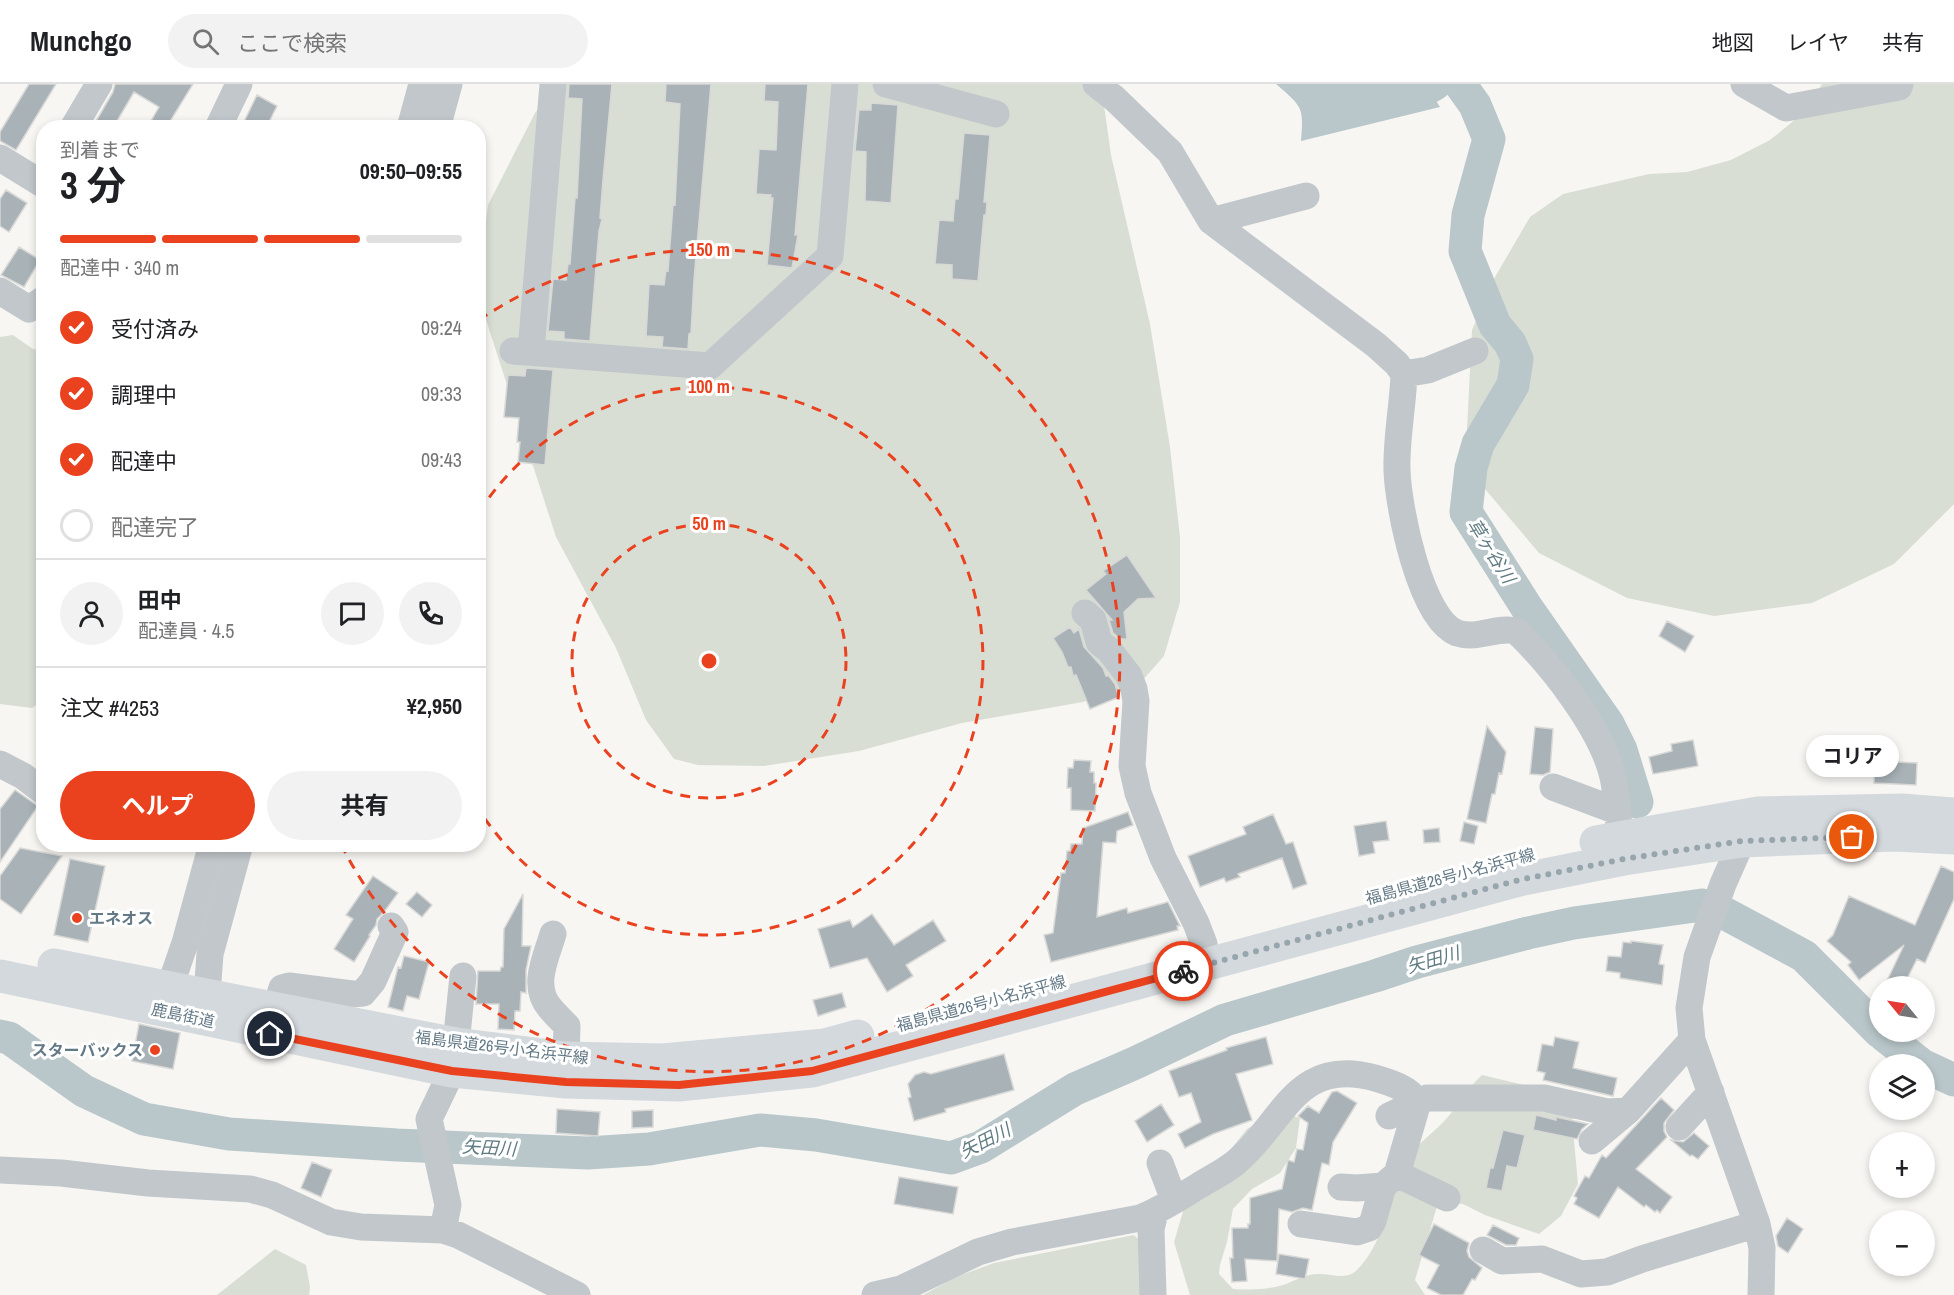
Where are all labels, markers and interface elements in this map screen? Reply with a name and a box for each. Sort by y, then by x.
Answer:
search box [168,14,588,68]
text: Munchgo [30,22,132,60]
icon: search [189,25,222,58]
text: ここで検索 [237,28,347,58]
text: 地図 [1712,28,1754,57]
text: レイヤ [1787,28,1849,57]
text: 共有 [1882,28,1924,57]
text: 到着まで [60,136,140,163]
text: 09:50–09:55 [360,156,462,186]
text: 3 分 [60,159,126,211]
text: 150 m [688,237,730,262]
text: 配達中 · 340 m [60,254,179,281]
icon: check [60,311,93,344]
text: 受付済み [111,314,199,344]
text: 09:24 [421,314,462,341]
text: 100 m [688,374,730,399]
icon: check [60,377,93,410]
text: 調理中 [111,380,177,410]
text: 09:33 [421,380,462,407]
icon: check [60,443,93,476]
text: 配達中 [111,446,177,476]
text: 09:43 [421,446,462,473]
text: 50 m [692,511,726,536]
text: 配達完了 [111,512,199,542]
water label: 草ヶ谷川 [1462,514,1522,590]
button: person [60,582,123,645]
button: chat [321,582,384,645]
button: phone [399,582,462,645]
text: 田中 [138,585,182,615]
text: 配達員 · 4.5 [138,617,234,644]
centre of rings [699,651,719,671]
text: ¥2,950 [407,691,462,721]
text: 注文 #4253 [60,693,159,723]
callout: コリア [1806,735,1898,777]
text: コリア [1823,742,1883,769]
button: ヘルプ [60,771,255,840]
button: 共有 [267,771,462,840]
pin [1826,811,1877,862]
icon: bag [1835,820,1868,853]
street label: 福島県道26号小名浜平線 [1363,843,1537,909]
place label: エネオス [89,907,153,929]
marker: エネオス [70,911,84,925]
water label: 矢田川 [1403,940,1464,979]
courier [1153,941,1213,1001]
icon: bike [1167,955,1200,988]
street label: 福島県道26号小名浜平線 [894,970,1068,1036]
north arrow [1869,976,1935,1042]
map controls [1869,976,1935,1276]
street label: 鹿島街道 [149,998,217,1032]
pin [244,1008,295,1059]
icon: home [253,1017,286,1050]
street label: 福島県道26号小名浜平線 [414,1025,590,1069]
place label: スターバックス [32,1039,143,1061]
marker: スターバックス [148,1043,162,1057]
button: layers [1869,1054,1935,1120]
water label: 矢田川 [955,1116,1016,1164]
button: + [1869,1132,1935,1198]
water label: 矢田川 [461,1134,519,1162]
button: − [1869,1210,1935,1276]

